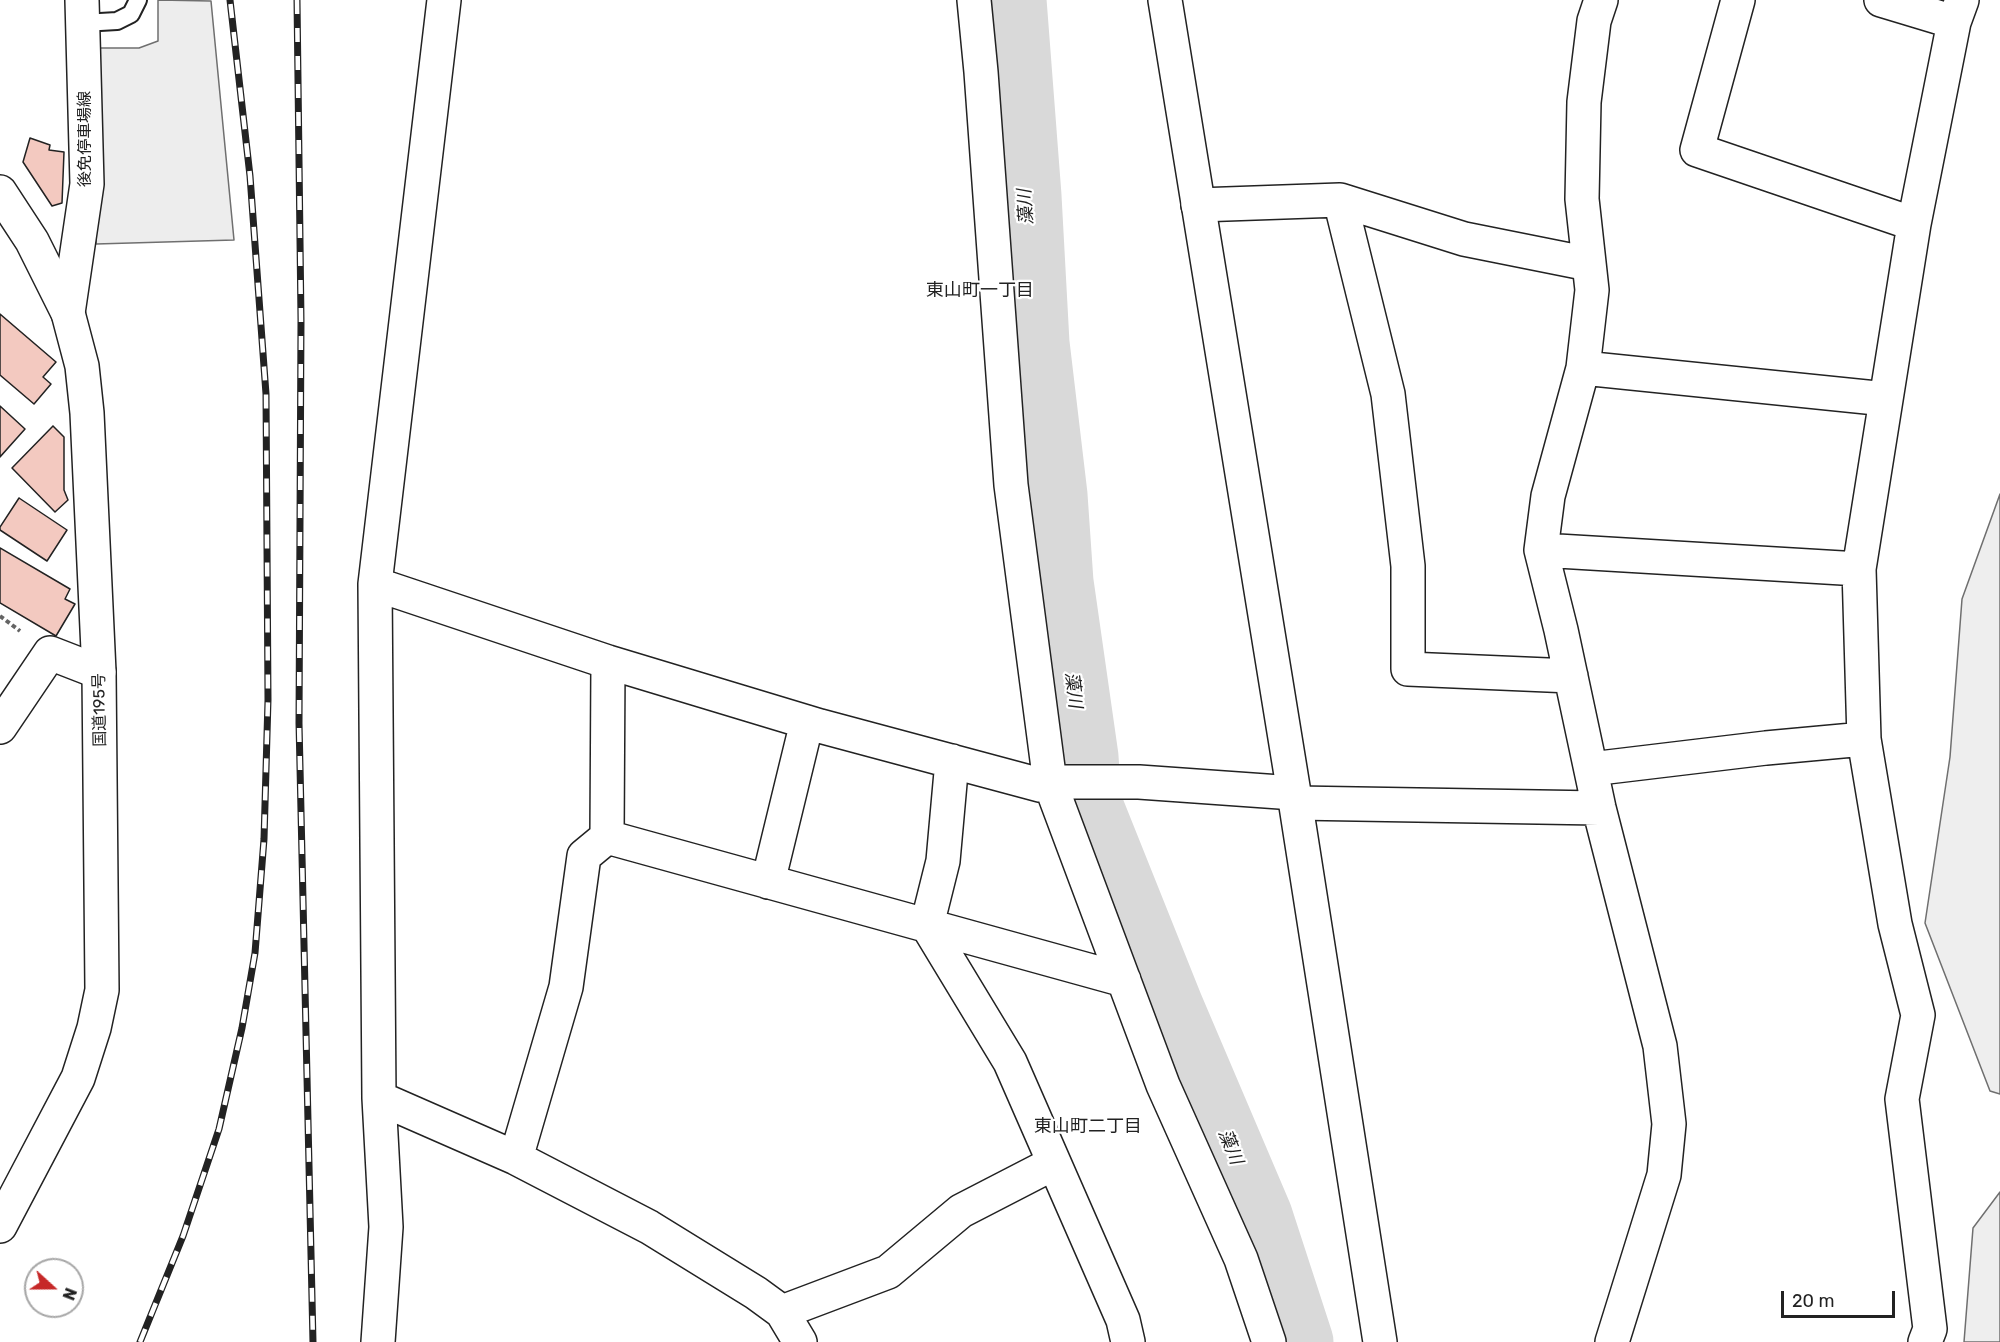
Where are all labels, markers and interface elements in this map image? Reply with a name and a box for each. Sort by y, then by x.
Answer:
street label: 後免停車場線 [75,91,95,187]
water label: 藻川 [1014,188,1038,226]
district label: 東山町一丁目 [926,280,1034,302]
water label: 藻川 [1060,671,1086,709]
street label: 国道195号 [90,673,110,747]
district label: 東山町二丁目 [1034,1116,1142,1138]
water label: 藻川 [1213,1126,1247,1168]
north arrow [24,1258,84,1318]
scale bar [1784,1279,1898,1317]
text: N [58,1285,80,1303]
text: 20 m [1792,1290,1834,1312]

